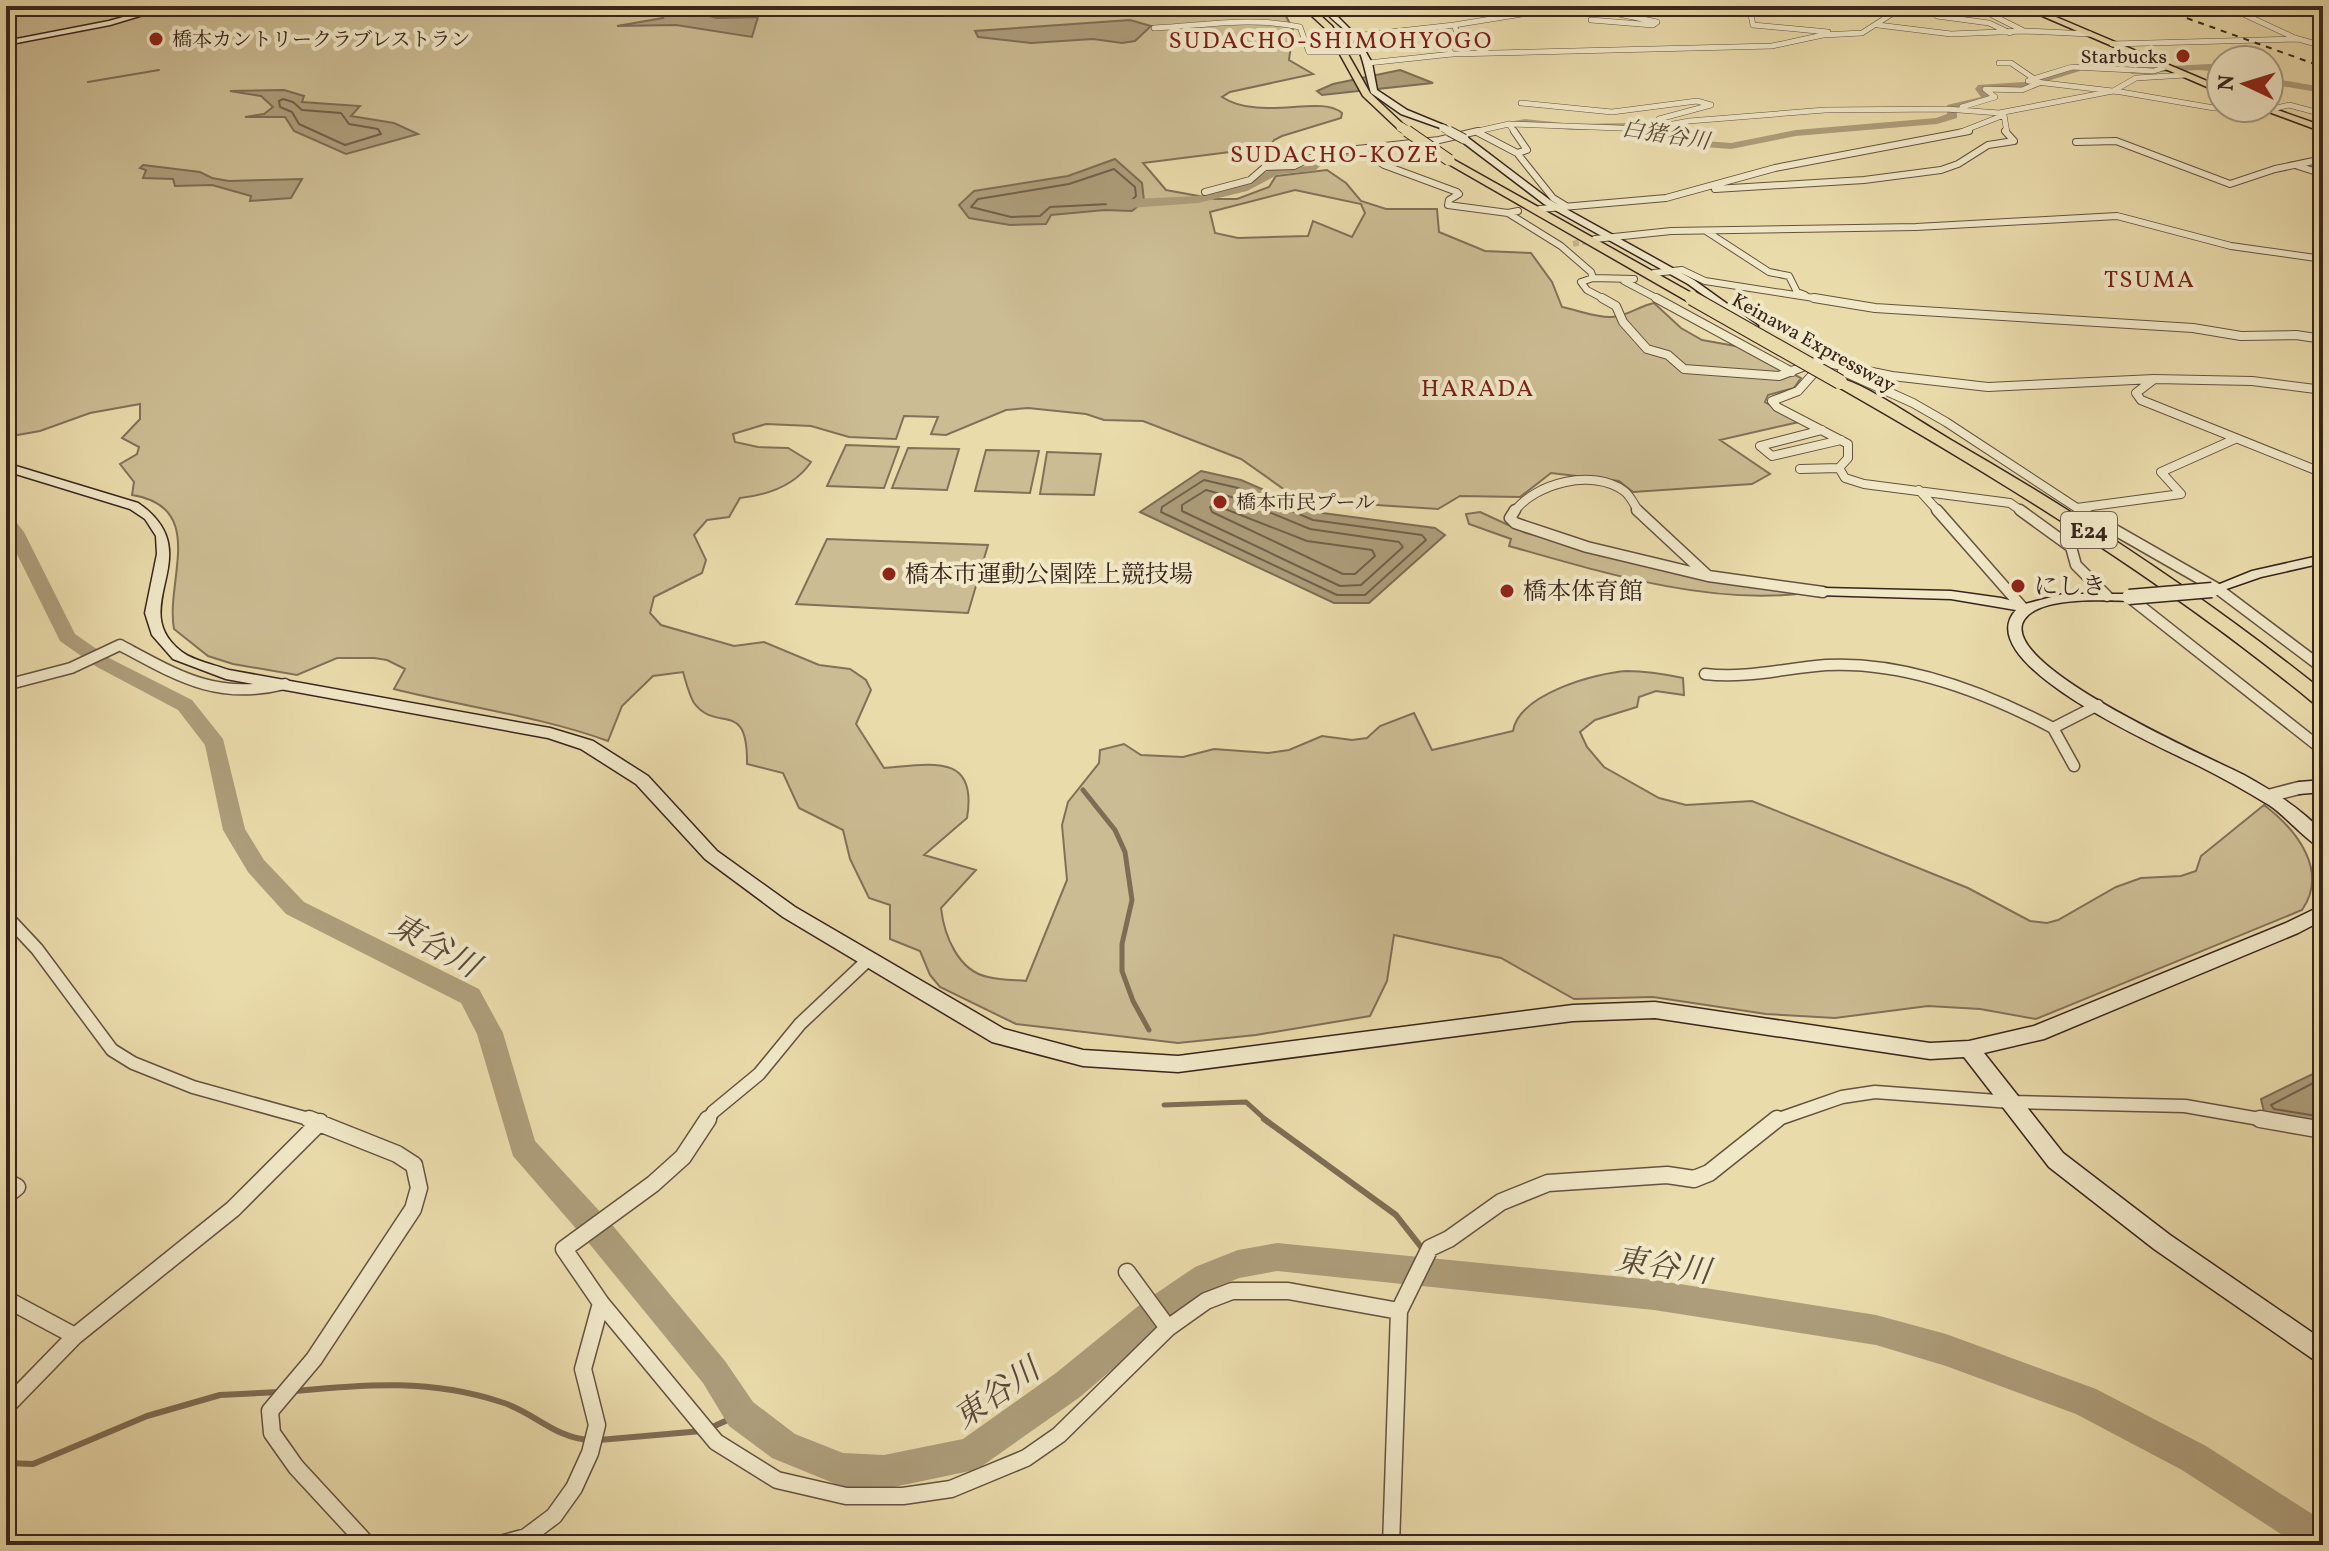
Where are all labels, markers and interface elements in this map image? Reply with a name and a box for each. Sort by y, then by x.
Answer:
district label: SUDACHO-SHIMOHYOGO [1169,25,1493,59]
place label: 橋本カントリークラブレストラン [172,27,471,55]
marker: 橋本カントリークラブレストラン [147,30,165,48]
place label: Starbucks [2080,44,2167,72]
north arrow [2205,44,2285,124]
marker: Starbucks [2174,47,2192,65]
text: N [2212,74,2244,92]
water label: 白猪谷川 [1620,114,1713,159]
district label: SUDACHO-KOZE [1230,139,1440,173]
district label: TSUMA [2104,264,2196,298]
street label: Keinawa Expressway [1726,287,1900,400]
district label: HARADA [1421,373,1535,407]
place label: 橋本市民プール [1236,490,1375,518]
marker: 橋本市民プール [1211,493,1229,511]
road number: E24 [2061,512,2117,548]
place label: 橋本市運動公園陸上競技場 [905,559,1193,593]
marker: 橋本市運動公園陸上競技場 [880,565,898,583]
place label: にしき [2034,571,2106,605]
place label: 橋本体育館 [1523,576,1643,610]
marker: にしき [2009,577,2027,595]
marker: 橋本体育館 [1498,582,1516,600]
water label: 東谷川 [381,905,489,992]
water label: 東谷川 [1612,1240,1716,1297]
water label: 東谷川 [946,1348,1052,1441]

